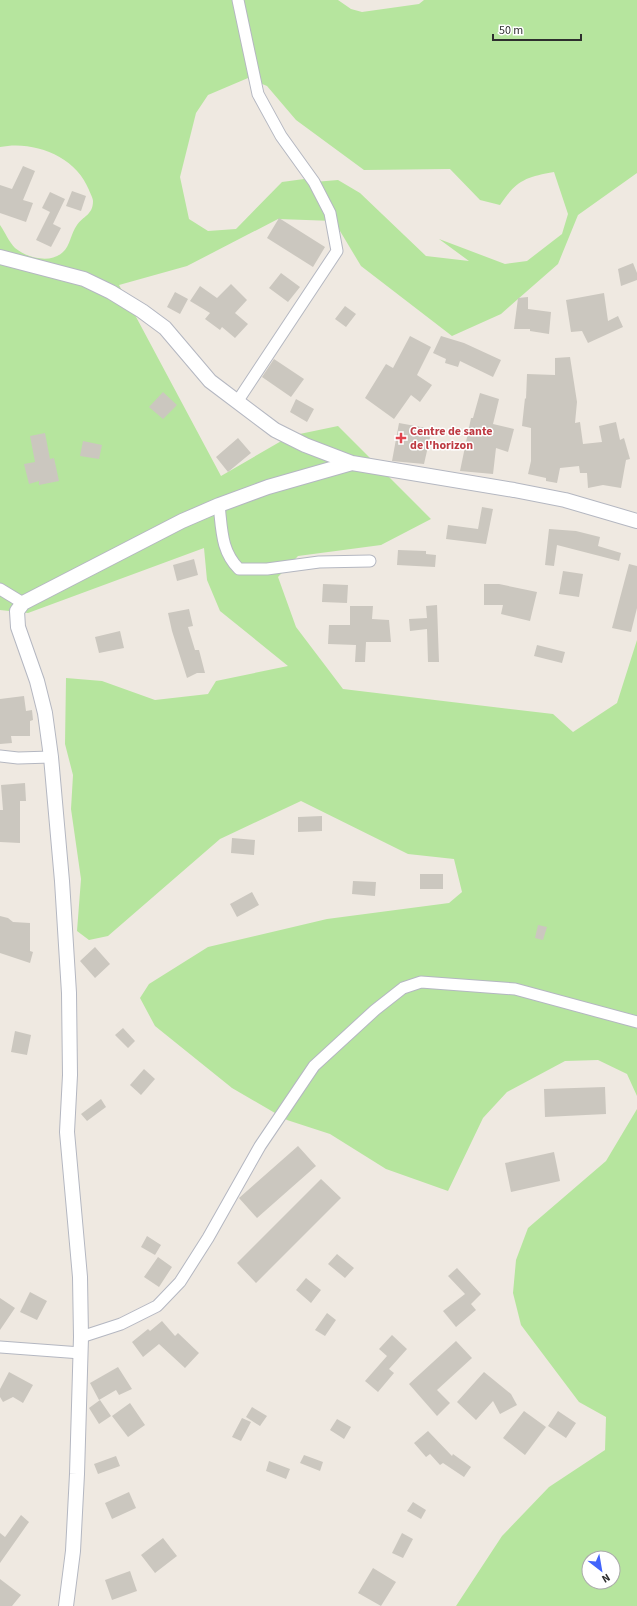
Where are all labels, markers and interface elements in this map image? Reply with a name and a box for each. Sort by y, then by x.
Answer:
scale bar [493,16,581,42]
text: 50 m [499,22,523,39]
place label: Centre de sante de l'horizon [410,423,493,454]
marker: Centre de sante de l'horizon [395,432,407,444]
north arrow [581,1550,621,1590]
text: N [599,1570,613,1586]

